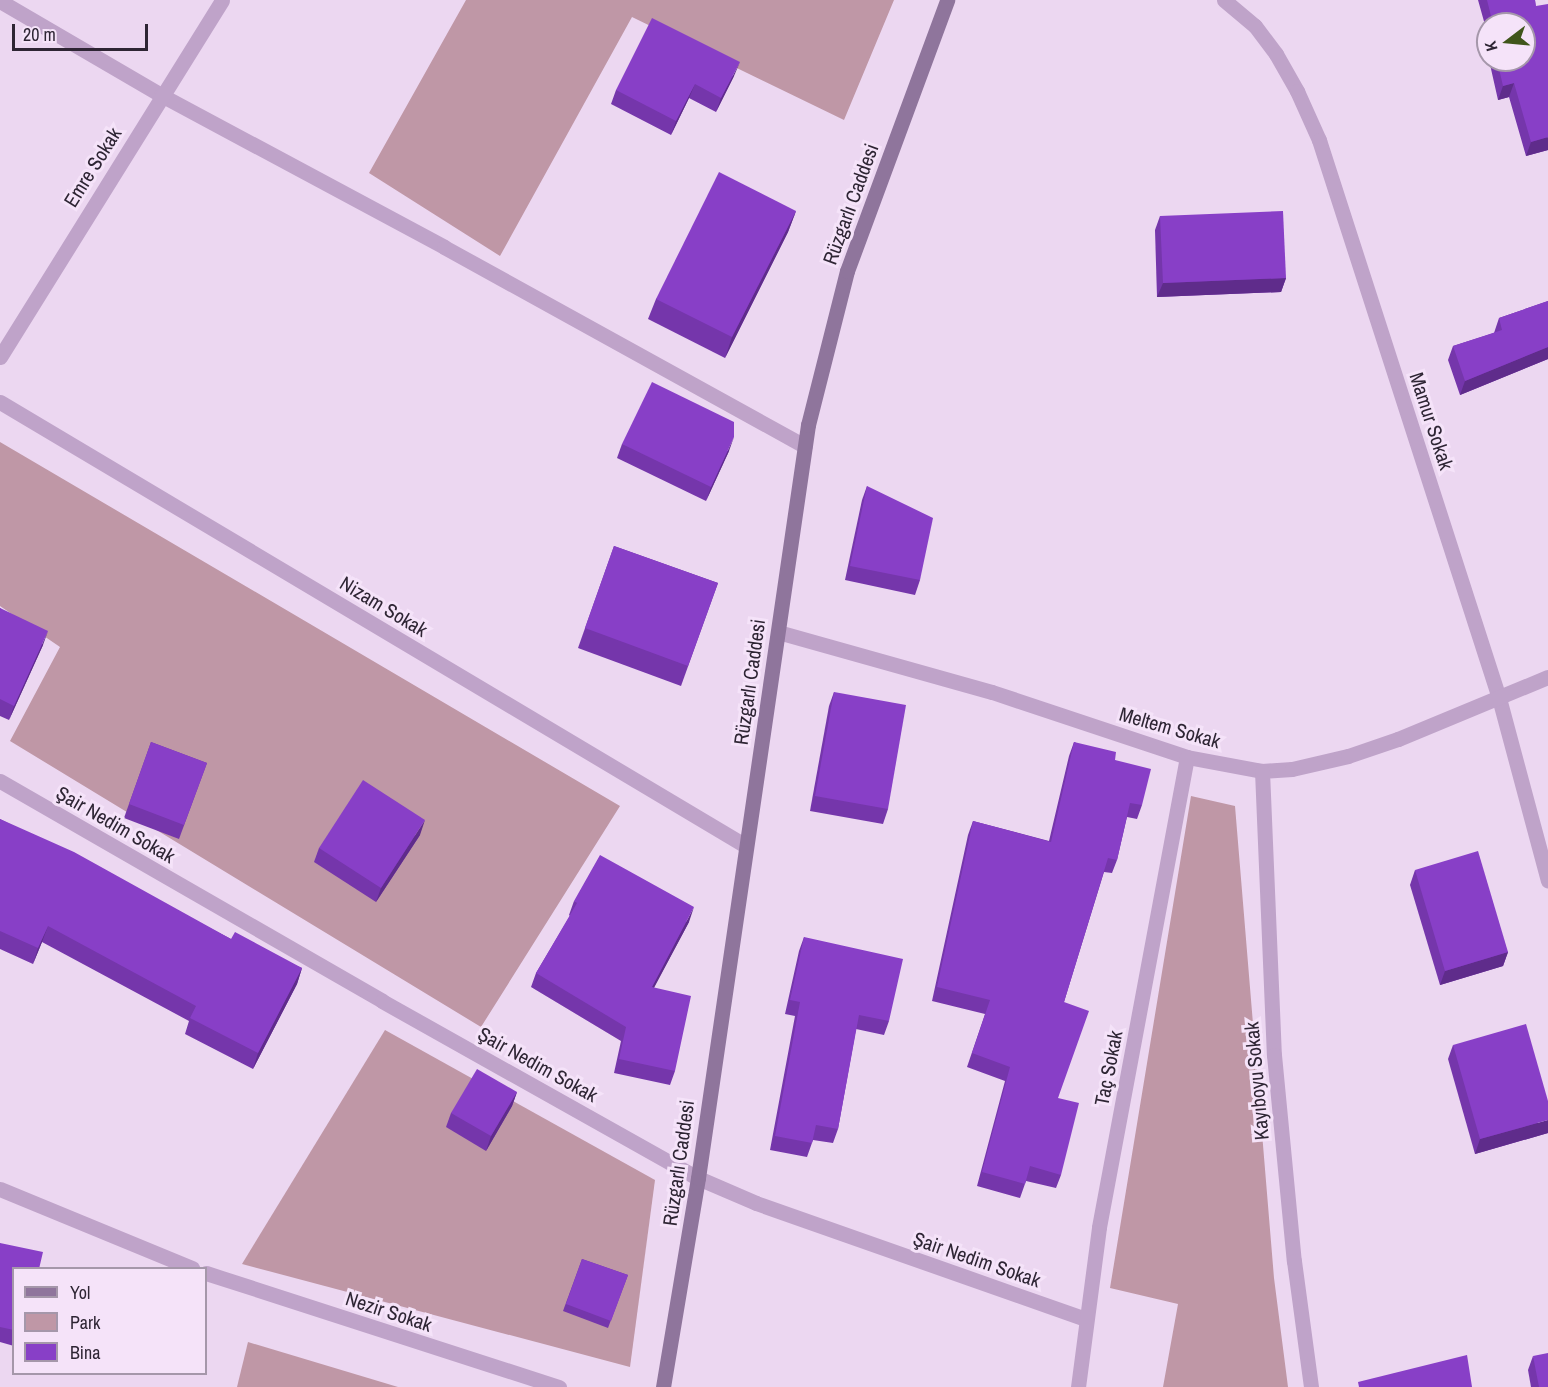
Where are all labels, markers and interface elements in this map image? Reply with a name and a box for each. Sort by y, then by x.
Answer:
scale bar [15,12,152,50]
north arrow [1476,12,1536,72]
text: 20 m [23,22,56,47]
text: K [1479,39,1503,54]
street label: Emre Sokak [58,123,126,211]
street label: Rüzgarlı Caddesi [817,140,883,268]
street label: Mamur Sokak [1405,369,1459,473]
street label: Nizam Sokak [336,571,432,641]
street label: Rüzgarlı Caddesi [728,618,770,746]
street label: Meltem Sokak [1117,701,1223,753]
street label: Şair Nedim Sokak [52,780,180,868]
street label: Şair Nedim Sokak [474,1021,602,1107]
street label: Kayıboyu Sokak [1239,1021,1273,1141]
street label: Taç Sokak [1089,1028,1127,1108]
street label: Rüzgarlı Caddesi [657,1099,699,1227]
street label: Şair Nedim Sokak [910,1226,1044,1292]
legend [12,1267,207,1375]
text: Yol [70,1280,90,1305]
street label: Nezir Sokak [343,1286,435,1336]
text: Park [70,1310,100,1335]
text: Bina [70,1340,100,1365]

